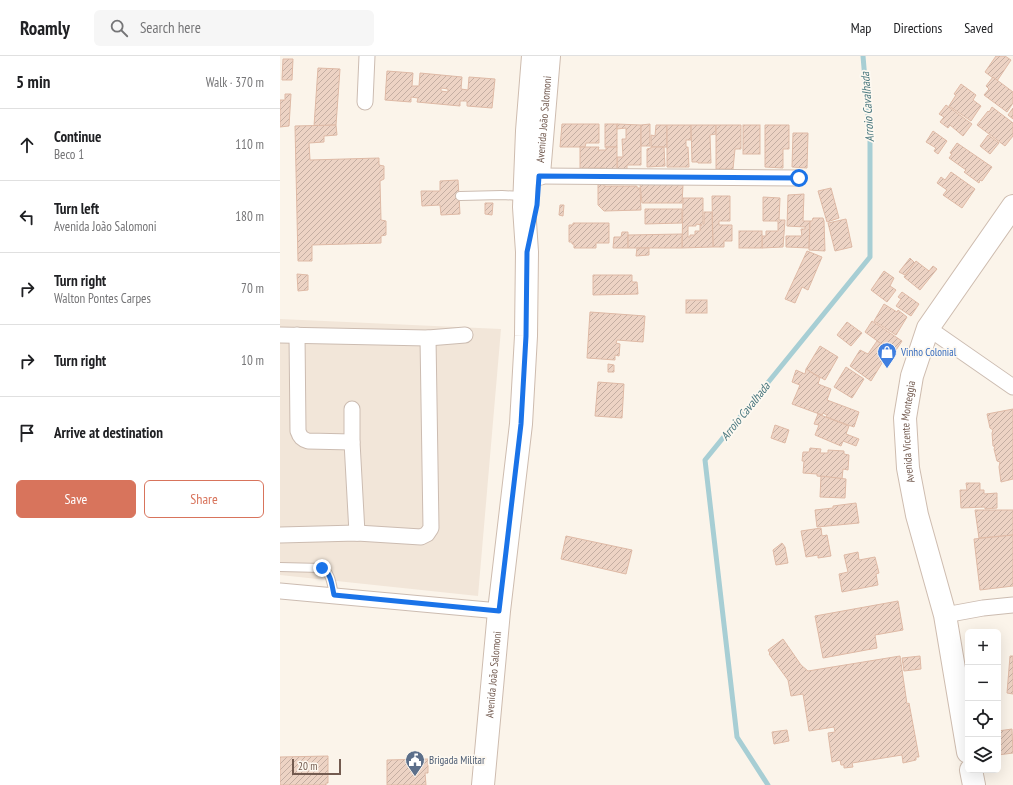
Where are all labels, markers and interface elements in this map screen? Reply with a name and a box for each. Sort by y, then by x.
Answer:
search box [94,10,374,46]
text: Roamly [20,16,70,40]
icon: search [108,17,130,39]
text: Search here [140,18,201,37]
text: Map [851,19,871,37]
text: Directions [893,19,942,37]
text: Saved [964,19,993,37]
water label: Arroio Cavalhada [857,70,877,143]
text: 5 min [16,71,50,93]
text: Walk · 370 m [206,74,264,91]
street label: Avenida João Salomoni [533,75,554,163]
text: Continue [54,127,101,146]
icon: ahead [16,134,38,156]
text: 110 m [235,136,264,153]
text: Beco 1 [54,146,84,163]
route start [790,169,808,187]
text: Turn left [54,199,99,218]
icon: left [16,206,38,228]
text: 180 m [235,208,264,225]
text: Avenida João Salomoni [54,218,157,235]
text: Turn right [54,271,106,290]
icon: right [16,278,38,300]
text: 70 m [241,280,264,297]
text: Walton Pontes Carpes [54,290,151,307]
shop icon: Vinho Colonial [876,341,898,369]
place label: Vinho Colonial [900,345,957,359]
icon: right [16,350,38,372]
text: Turn right [54,351,106,370]
text: 10 m [241,352,264,369]
water label: Arroio Cavalhada [717,378,774,443]
street label: Avenida Vicente Monteggia [898,380,918,484]
icon: arrive [16,422,38,444]
text: Arrive at destination [54,423,163,442]
button: Save [16,480,136,518]
button: Share [144,480,264,518]
route end [313,559,331,577]
map controls [965,629,1001,773]
button: + [965,629,1001,665]
street label: Avenida João Salomoni [482,630,504,718]
button: − [965,665,1001,701]
button: locate [965,701,1001,737]
button: layers [965,737,1001,773]
public building icon: Brigada Militar [404,749,426,777]
place label: Brigada Militar [429,753,485,767]
scale bar [292,757,341,776]
text: 20 m [298,759,317,773]

